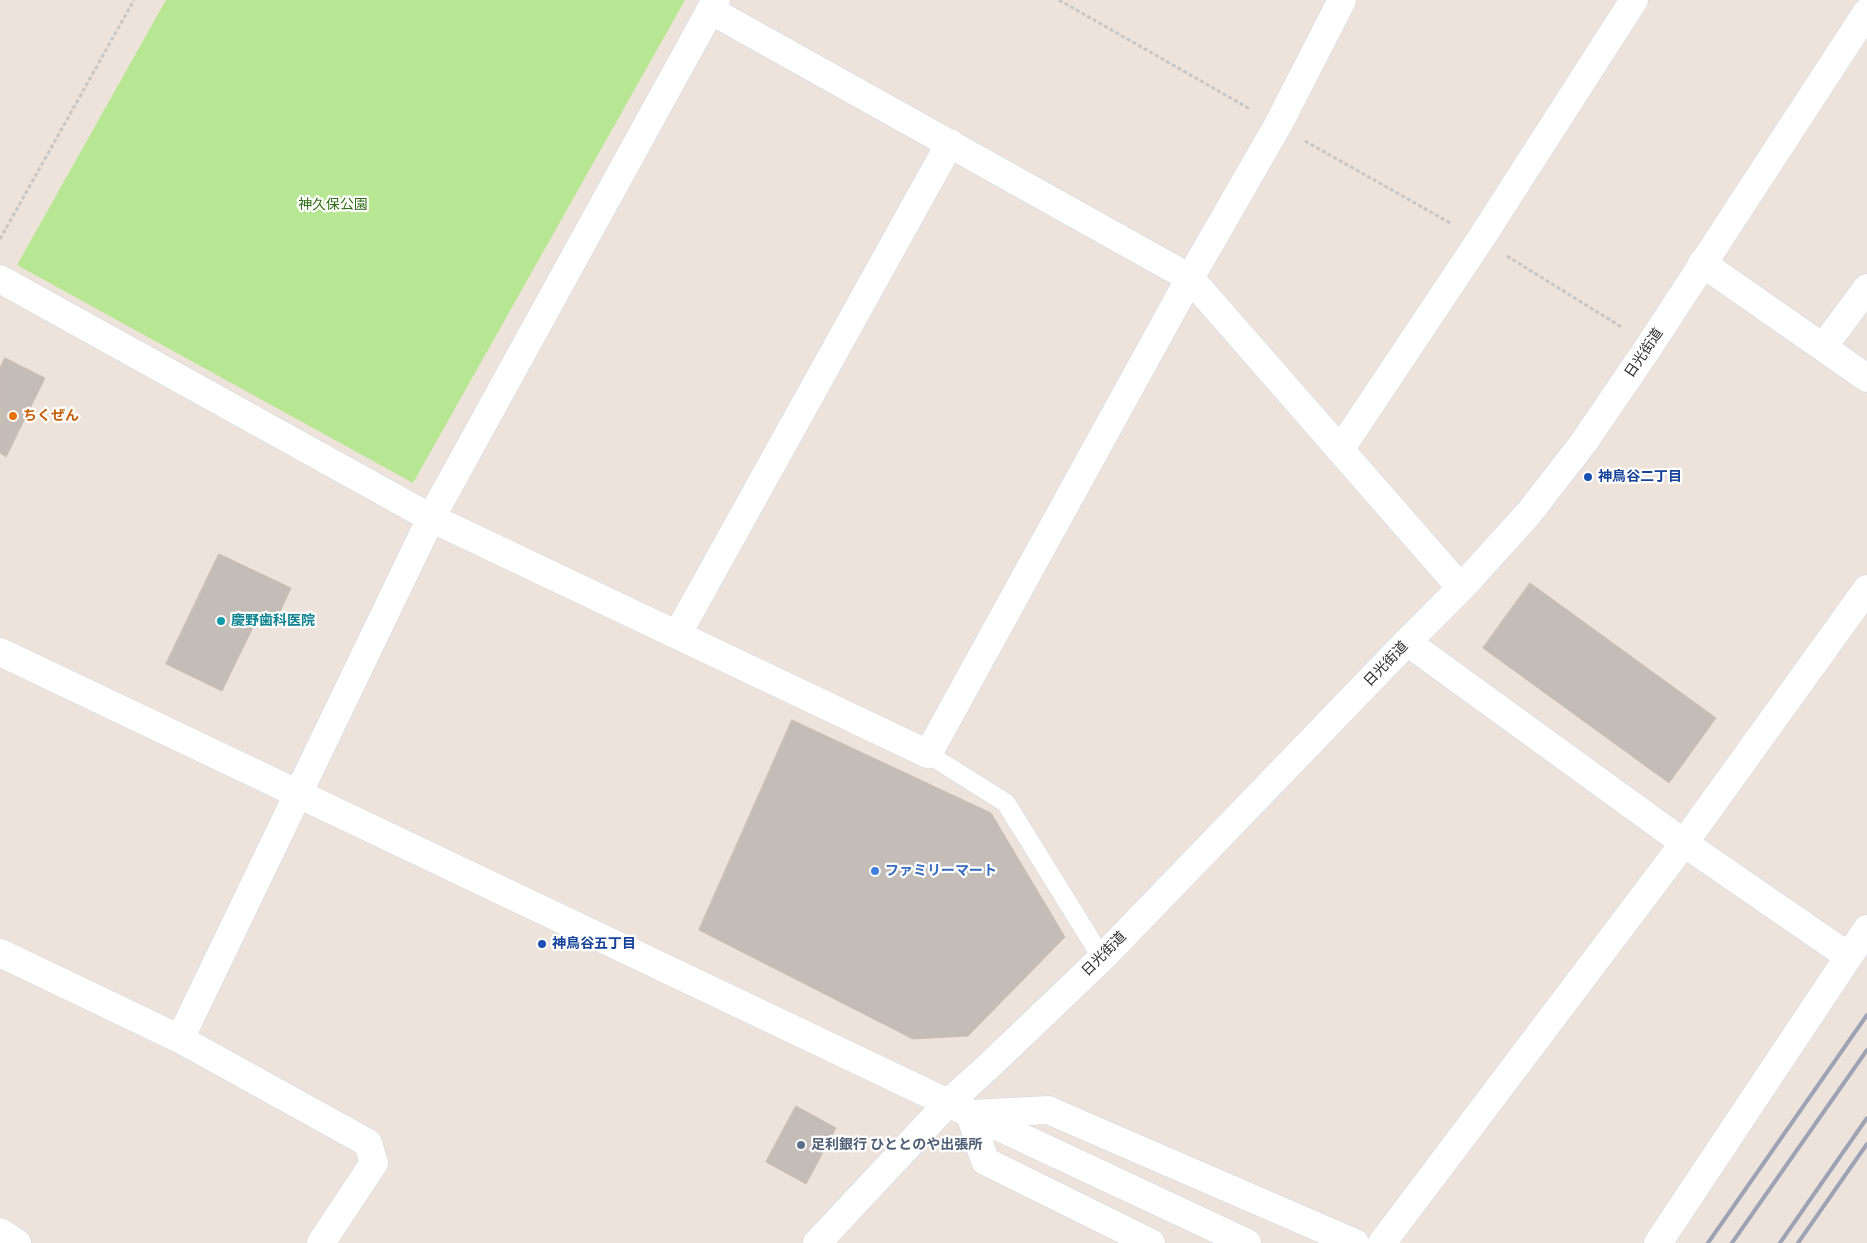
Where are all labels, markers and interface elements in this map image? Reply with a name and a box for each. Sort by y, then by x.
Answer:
park label: 神久保公園 [298,197,368,213]
street label: 日光街道 [1621,325,1667,381]
place label: ちくぜん [23,408,79,424]
marker: ちくぜん [7,410,19,422]
place label: 神鳥谷二丁目 [1598,469,1682,485]
marker: 神鳥谷二丁目 [1582,471,1594,483]
place label: 慶野歯科医院 [231,613,315,629]
marker: 慶野歯科医院 [215,615,227,627]
street label: 日光街道 [1361,638,1411,690]
place label: ファミリーマート [885,863,997,879]
marker: ファミリーマート [869,865,881,877]
street label: 日光街道 [1078,928,1130,980]
place label: 神鳥谷五丁目 [552,936,636,952]
marker: 神鳥谷五丁目 [536,938,548,950]
place label: 足利銀行 ひととのや出張所 [811,1137,982,1153]
marker: 足利銀行 ひととのや出張所 [795,1139,807,1151]

